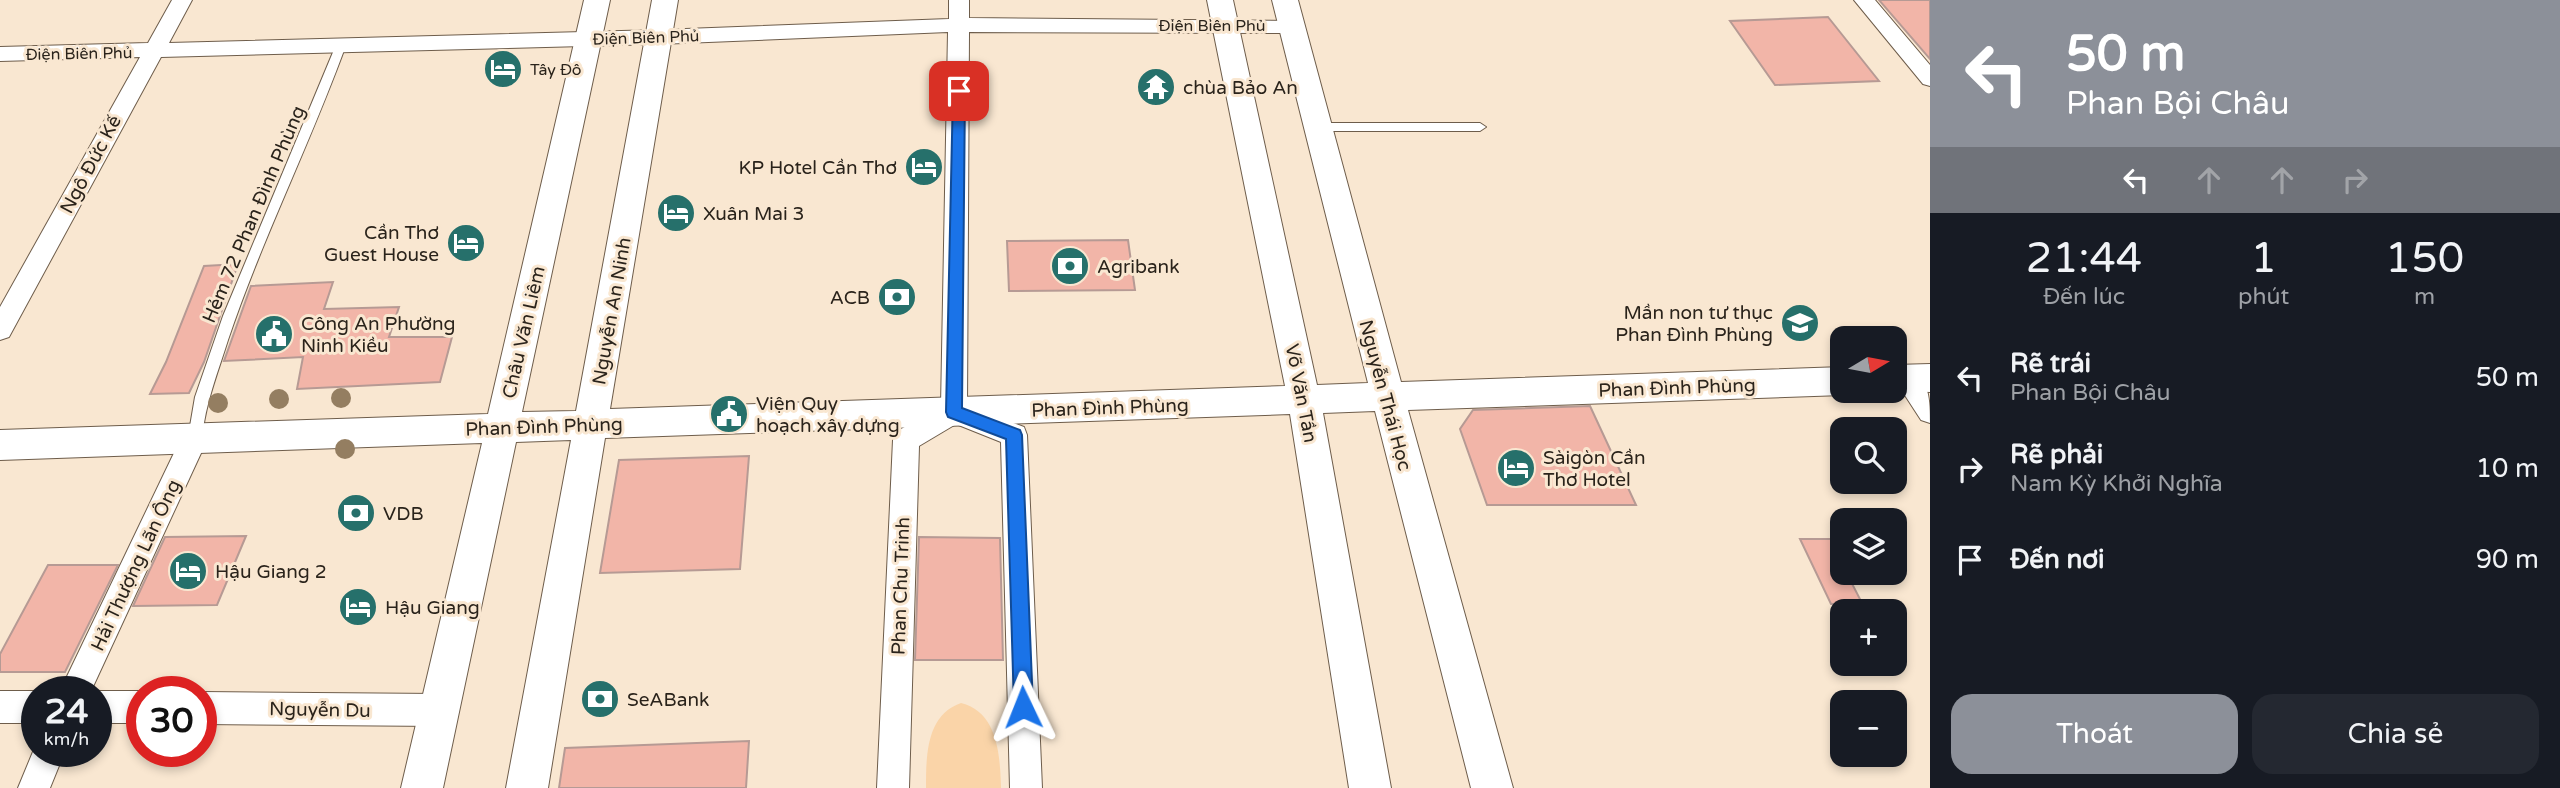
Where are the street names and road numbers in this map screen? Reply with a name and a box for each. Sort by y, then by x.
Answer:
street label: Điện Biên Phủ [1159,16,1265,36]
street label: Điện Biên Phủ [592,26,700,50]
street label: Điện Biên Phủ [25,43,133,65]
street label: Hẻm 72 Phan Đình Phùng [198,103,310,326]
street label: Ngô Đức Kế [56,112,126,217]
street label: Nguyễn An Ninh [588,236,636,387]
street label: Châu Văn Liêm [498,264,550,401]
street label: Nguyễn Thái Học [1354,318,1416,473]
street label: Võ Văn Tần [1281,342,1321,445]
street label: Phan Đình Phùng [1598,374,1756,402]
street label: Phan Đình Phùng [1031,394,1189,422]
street label: Phan Đình Phùng [465,413,623,441]
street label: Hải Thượng Lãn Ông [87,476,185,655]
street label: Phan Chu Trinh [888,517,914,655]
street label: Nguyễn Du [269,698,371,722]

